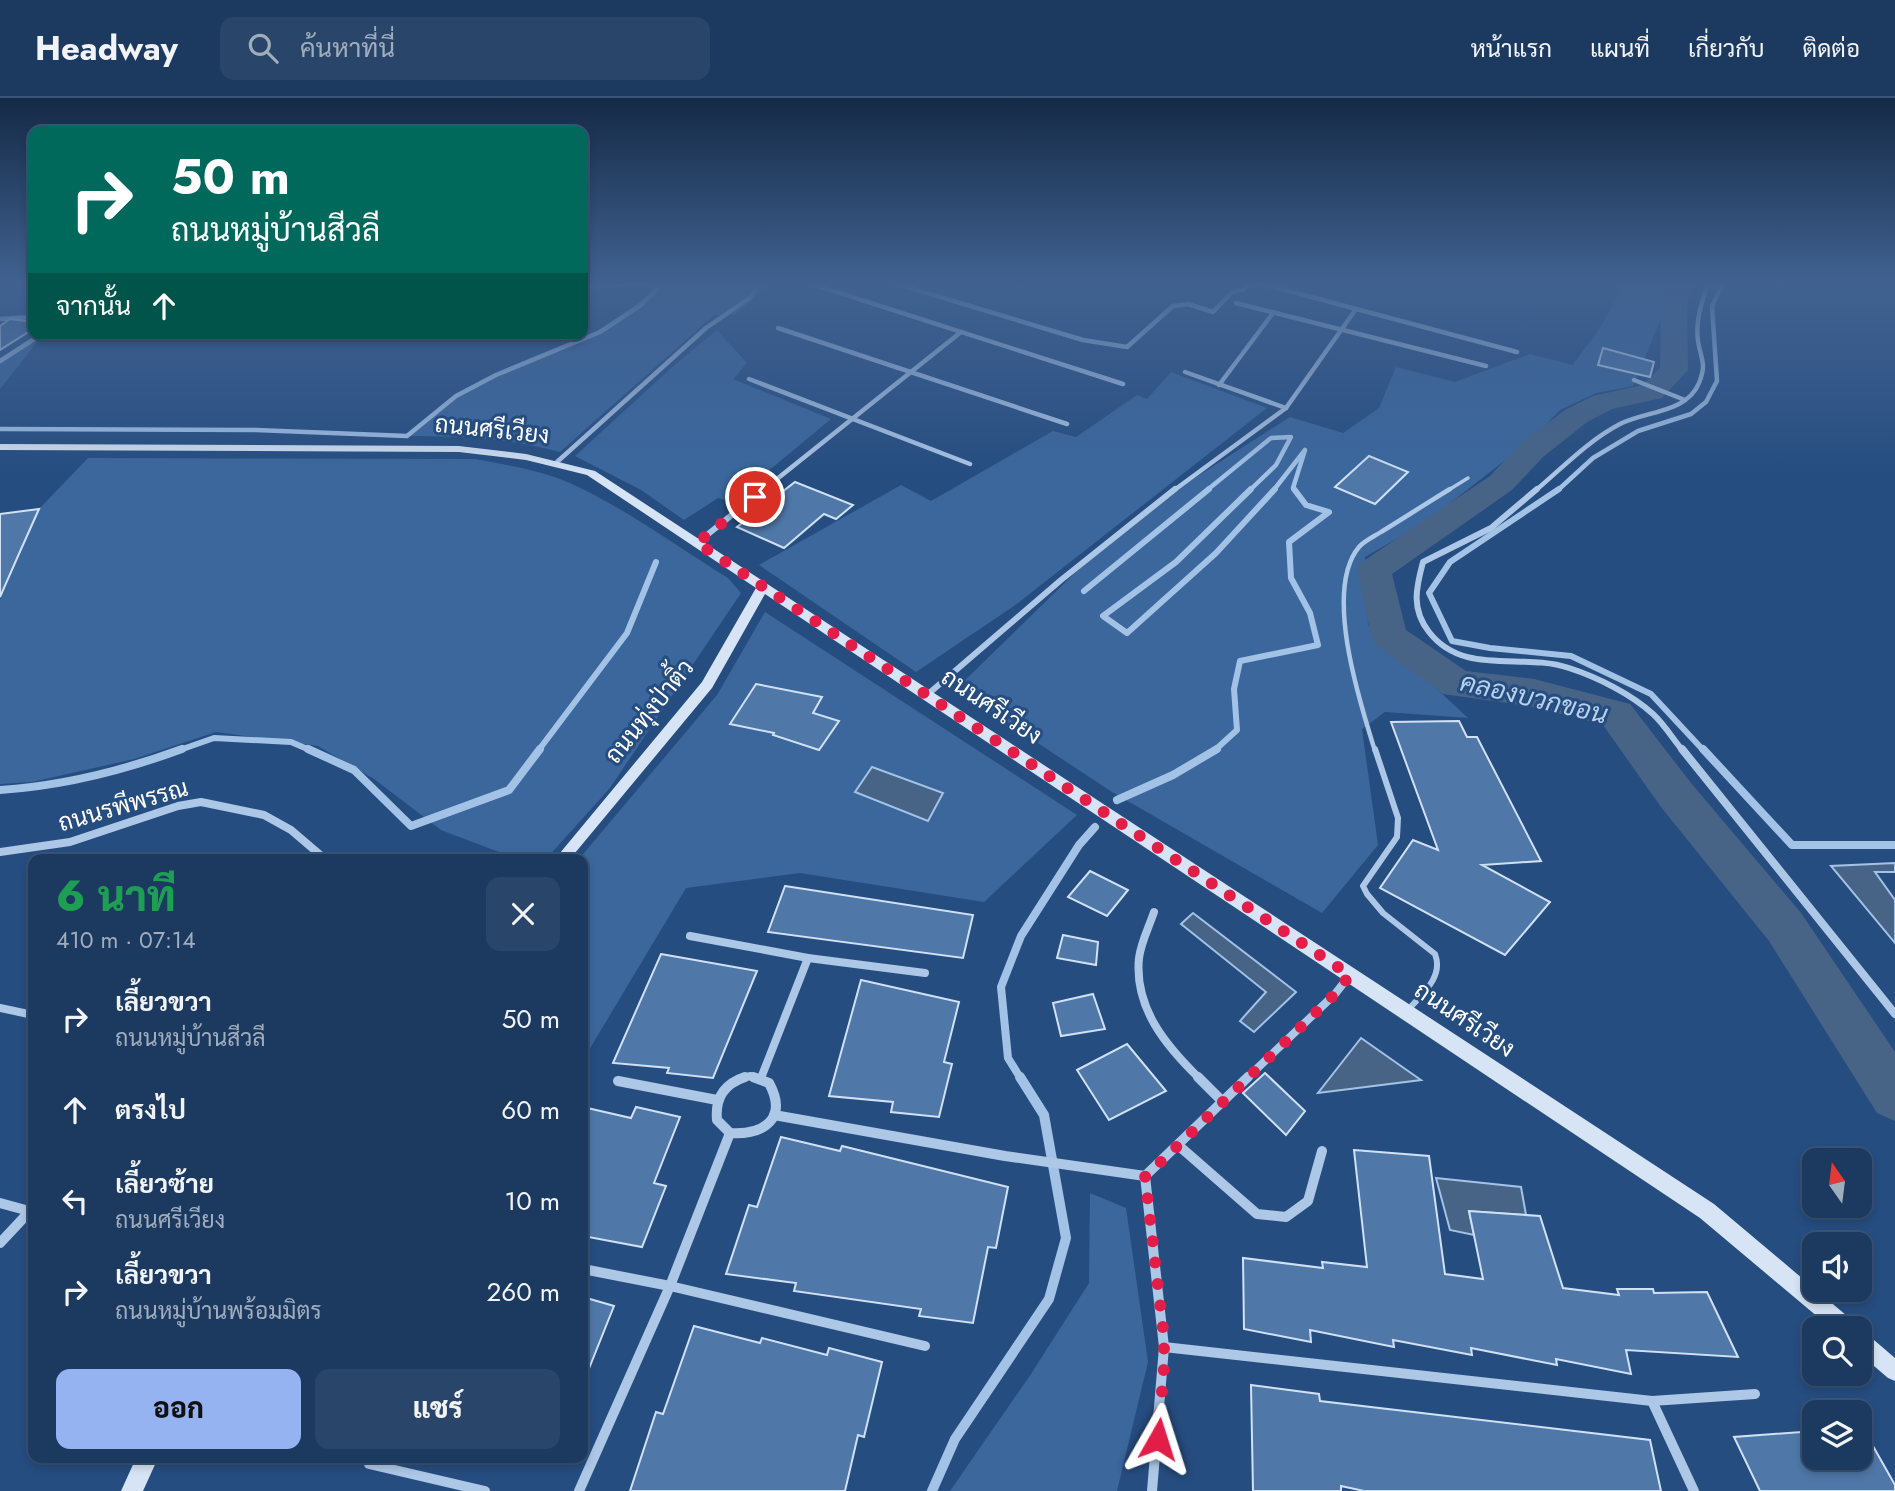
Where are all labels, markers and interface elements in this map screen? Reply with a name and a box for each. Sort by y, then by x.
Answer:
search box [220,17,710,80]
text: Headway [35,25,178,72]
icon: search [244,29,282,67]
text: ค้นหาที่นี่ [300,29,395,67]
text: หน้าแรก [1471,31,1552,66]
text: แผนที่ [1590,31,1650,66]
text: เกี่ยวกับ [1688,31,1765,66]
text: ติดต่อ [1803,31,1860,66]
text: 50 m [171,142,290,212]
icon: right [56,154,147,245]
text: ถนนหมู่บ้านสีวลี [171,207,380,253]
text: จากนั้น [56,287,131,325]
icon: ahead [145,287,183,325]
street label: ถนนศรีเวียง [433,406,551,452]
pin [725,467,785,527]
icon: arrive [736,478,774,516]
street label: ถนนทุ่งป่าติ้ว [594,649,702,771]
street label: ถนนศรีเวียง [935,659,1049,753]
water label: คลองบวกขอน [1457,663,1612,733]
street label: ถนนรพีพรรณ [54,770,192,840]
text: 6 นาที [56,866,176,927]
button: close [486,877,560,951]
text: 410 m · 07:14 [56,923,196,957]
street label: ถนนศรีเวียง [1408,972,1522,1066]
text: เลี้ยวขวา [115,983,212,1021]
icon: right [56,1000,94,1038]
text: 50 m [502,1000,560,1038]
text: ถนนหมู่บ้านสีวลี [115,1021,266,1055]
icon: ahead [56,1091,94,1129]
text: ตรงไป [115,1091,186,1129]
text: 60 m [501,1091,560,1129]
north arrow [1802,1148,1872,1218]
map controls [1802,1148,1872,1470]
text: เลี้ยวซ้าย [115,1165,214,1203]
icon: left [56,1182,94,1220]
text: 10 m [505,1182,560,1220]
text: ถนนศรีเวียง [115,1203,225,1237]
button: sound [1802,1232,1872,1302]
text: เลี้ยวขวา [115,1256,212,1294]
icon: right [56,1273,94,1311]
text: 260 m [487,1273,560,1311]
text: ถนนหมู่บ้านพร้อมมิตร [115,1294,322,1328]
button: search [1802,1316,1872,1386]
button: ออก [56,1369,301,1449]
button: แชร์ [315,1369,560,1449]
button: layers [1802,1400,1872,1470]
position arrow [1121,1402,1195,1476]

